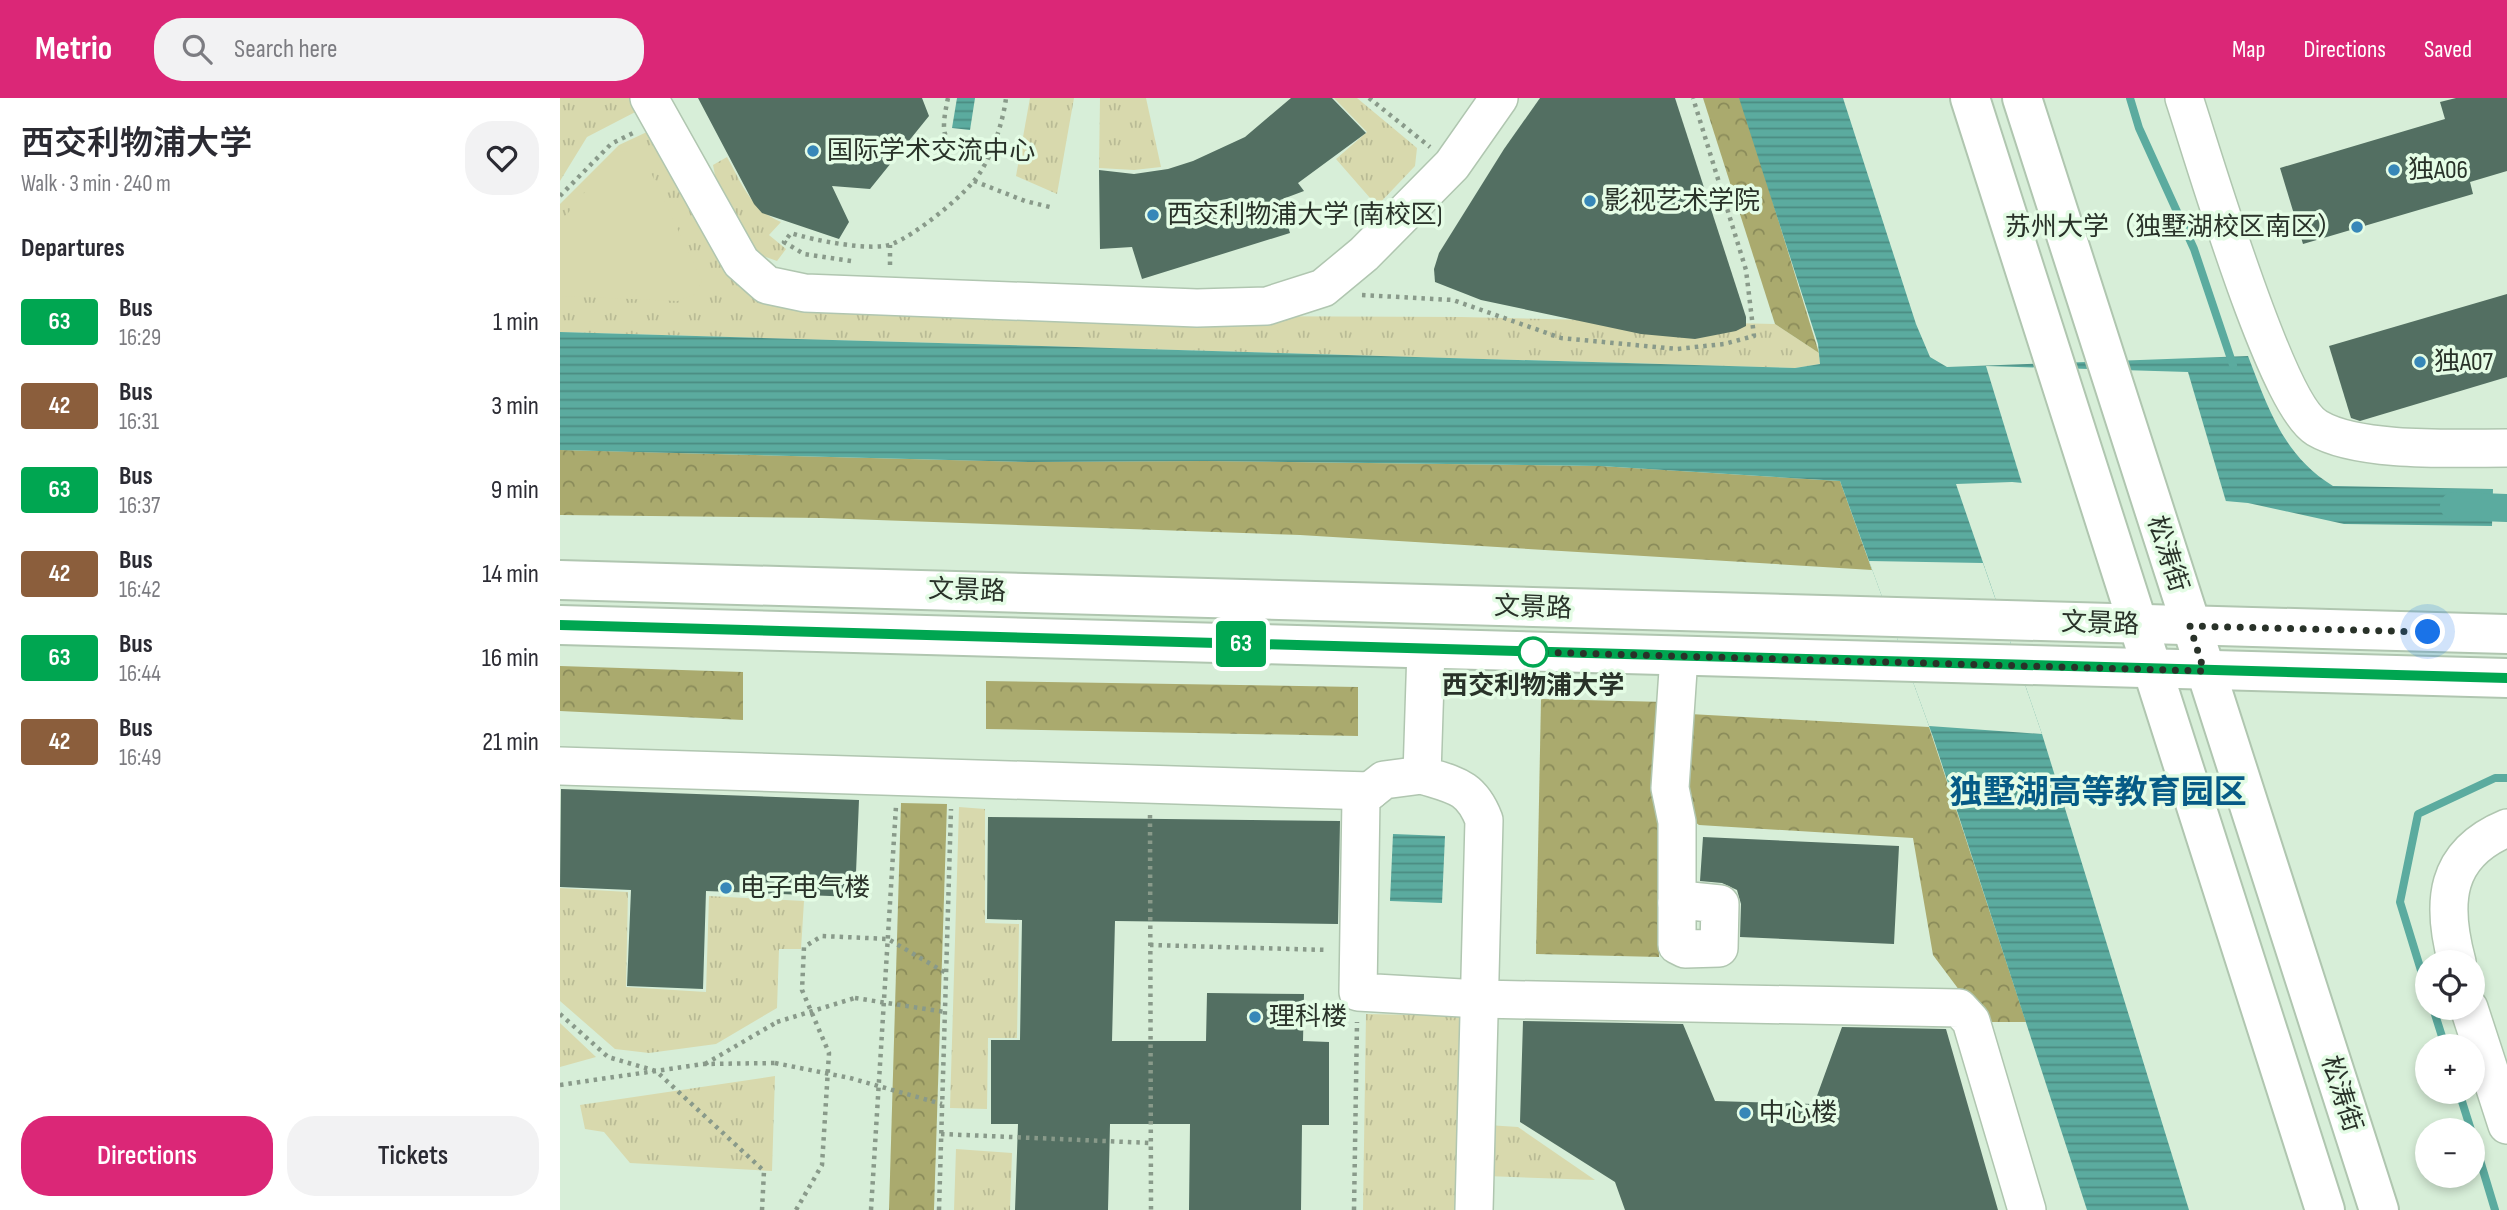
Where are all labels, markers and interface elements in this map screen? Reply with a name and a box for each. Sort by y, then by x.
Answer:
search box [154,18,644,81]
text: Metrio [35,29,112,69]
icon: search [178,30,216,68]
text: Search here [234,34,337,65]
text: Map [2232,35,2265,64]
text: Directions [2303,35,2386,64]
text: Saved [2424,35,2472,64]
button: heart [465,121,539,195]
text: 西交利物浦大学 [21,124,252,164]
place label: 国际学术交流中心 [827,136,1035,167]
marker: 国际学术交流中心 [805,143,821,159]
place label: 独A06 [2408,155,2468,186]
marker: 独A06 [2386,162,2402,178]
text: Walk · 3 min · 240 m [21,170,171,198]
place label: 影视艺术学院 [1604,186,1760,217]
marker: 影视艺术学院 [1582,193,1598,209]
place label: 西交利物浦大学 (南校区) [1167,200,1442,231]
marker: 西交利物浦大学 (南校区) [1145,207,1161,223]
place label: 苏州大学（独墅湖校区南区） [2005,212,2343,243]
marker: 苏州大学（独墅湖校区南区） [2349,219,2365,235]
text: Departures [21,233,125,264]
text: Bus [119,293,153,324]
text: 63 [48,307,71,336]
text: 1 min [493,307,539,338]
text: 16:29 [119,324,161,352]
place label: 独A07 [2434,347,2493,378]
marker: 独A07 [2412,354,2428,370]
text: Bus [119,377,153,408]
text: 42 [49,391,70,420]
text: 3 min [491,391,539,422]
text: 16:31 [119,408,159,436]
text: Bus [119,461,153,492]
text: 63 [48,475,71,504]
text: 9 min [491,475,539,506]
text: 16:37 [119,492,160,520]
street label: 松涛街 [2140,512,2194,596]
text: Bus [119,545,153,576]
text: 42 [49,559,70,588]
text: 14 min [482,559,539,590]
street label: 文景路 [927,574,1007,608]
text: 16:42 [119,576,161,604]
street label: 文景路 [1493,591,1573,625]
street label: 文景路 [2060,607,2140,641]
your location [2410,614,2445,649]
line badge: 63 [1210,621,1272,667]
text: Bus [119,629,153,660]
text: 63 [1230,629,1252,658]
marker: 西交利物浦大学 [1518,637,1548,667]
text: 63 [48,643,71,672]
text: 16 min [482,643,539,674]
text: 16:44 [119,660,161,688]
place label: 西交利物浦大学 [1442,671,1624,702]
text: Bus [119,713,153,744]
text: 42 [49,727,70,756]
text: 21 min [482,727,539,758]
text: 16:49 [119,744,161,772]
district label: 独墅湖高等教育园区 [1950,773,2247,813]
place label: 电子电气楼 [740,873,870,904]
marker: 电子电气楼 [718,880,734,896]
map controls [2415,950,2485,1188]
button: locate [2415,950,2485,1020]
place label: 理科楼 [1269,1002,1347,1033]
marker: 理科楼 [1247,1009,1263,1025]
button: + [2415,1034,2485,1104]
street label: 松涛街 [2314,1052,2368,1136]
place label: 中心楼 [1759,1098,1837,1129]
marker: 中心楼 [1737,1105,1753,1121]
button: Directions [21,1116,273,1196]
button: Tickets [287,1116,539,1196]
button: − [2415,1118,2485,1188]

